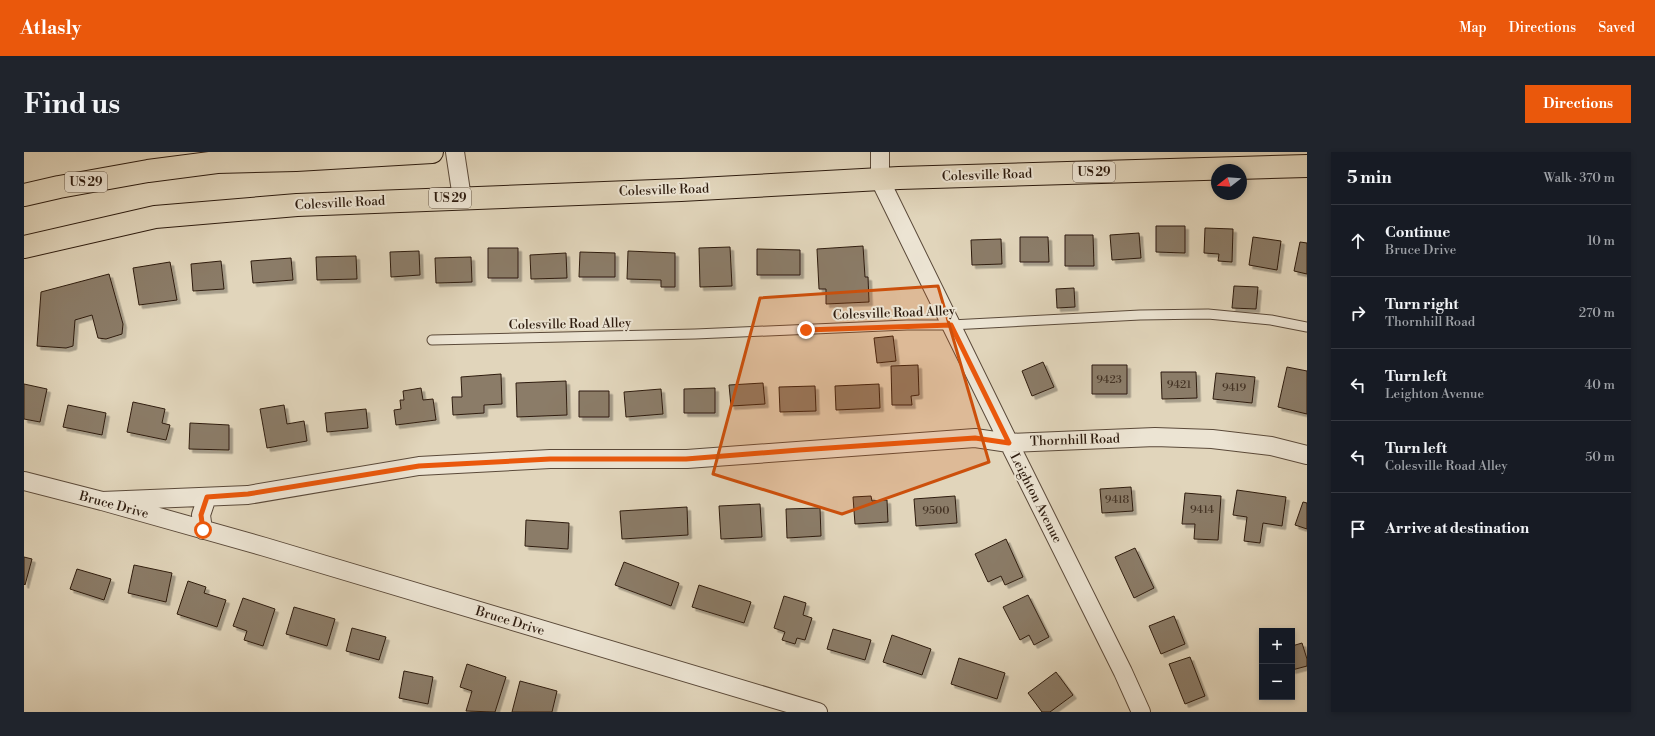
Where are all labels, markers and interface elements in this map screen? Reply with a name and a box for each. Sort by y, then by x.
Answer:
text: Atlasly [20,16,81,40]
text: Map [1459,19,1487,37]
text: Directions [1509,19,1576,37]
text: Saved [1598,19,1635,37]
button: Directions [1525,85,1631,123]
text: Find us [24,87,120,122]
road number: US 29 [1073,162,1115,182]
north arrow [1211,164,1247,200]
street label: Colesville Road [942,165,1033,185]
text: 5 min [1347,167,1392,189]
text: Walk · 370 m [1543,170,1615,186]
road number: US 29 [65,172,107,192]
street label: Colesville Road [619,180,710,200]
road number: US 29 [429,188,471,208]
street label: Colesville Road [294,193,386,213]
text: Continue [1385,223,1450,242]
icon: ahead [1347,230,1369,252]
text: 10 m [1587,233,1615,249]
text: Bruce Drive [1385,242,1456,258]
text: Turn right [1385,295,1459,314]
icon: right [1347,302,1369,324]
street label: Colesville Road Alley [832,303,956,323]
text: 270 m [1579,305,1615,321]
text: Thornhill Road [1385,314,1475,330]
street label: Colesville Road Alley [509,315,632,333]
route end [797,321,815,339]
text: Turn left [1385,367,1447,386]
house number: 9423 [1096,373,1122,387]
icon: left [1347,374,1369,396]
text: 40 m [1585,377,1615,393]
house number: 9421 [1167,378,1191,392]
house number: 9419 [1222,381,1246,395]
text: Leighton Avenue [1385,386,1484,402]
street label: Thornhill Road [1030,430,1121,450]
text: Turn left [1385,439,1447,458]
icon: left [1347,446,1369,468]
text: 50 m [1585,449,1615,465]
street label: Leighton Avenue [1006,450,1066,546]
text: Colesville Road Alley [1385,458,1508,474]
street label: Bruce Drive [76,488,151,522]
house number: 9418 [1105,493,1129,507]
house number: 9414 [1190,503,1214,517]
house number: 9500 [922,504,950,518]
icon: arrive [1347,518,1369,540]
text: Arrive at destination [1385,519,1529,538]
route start [194,521,212,539]
street label: Bruce Drive [473,603,547,639]
map controls [1259,628,1295,700]
button: + [1259,628,1295,664]
button: − [1259,664,1295,700]

